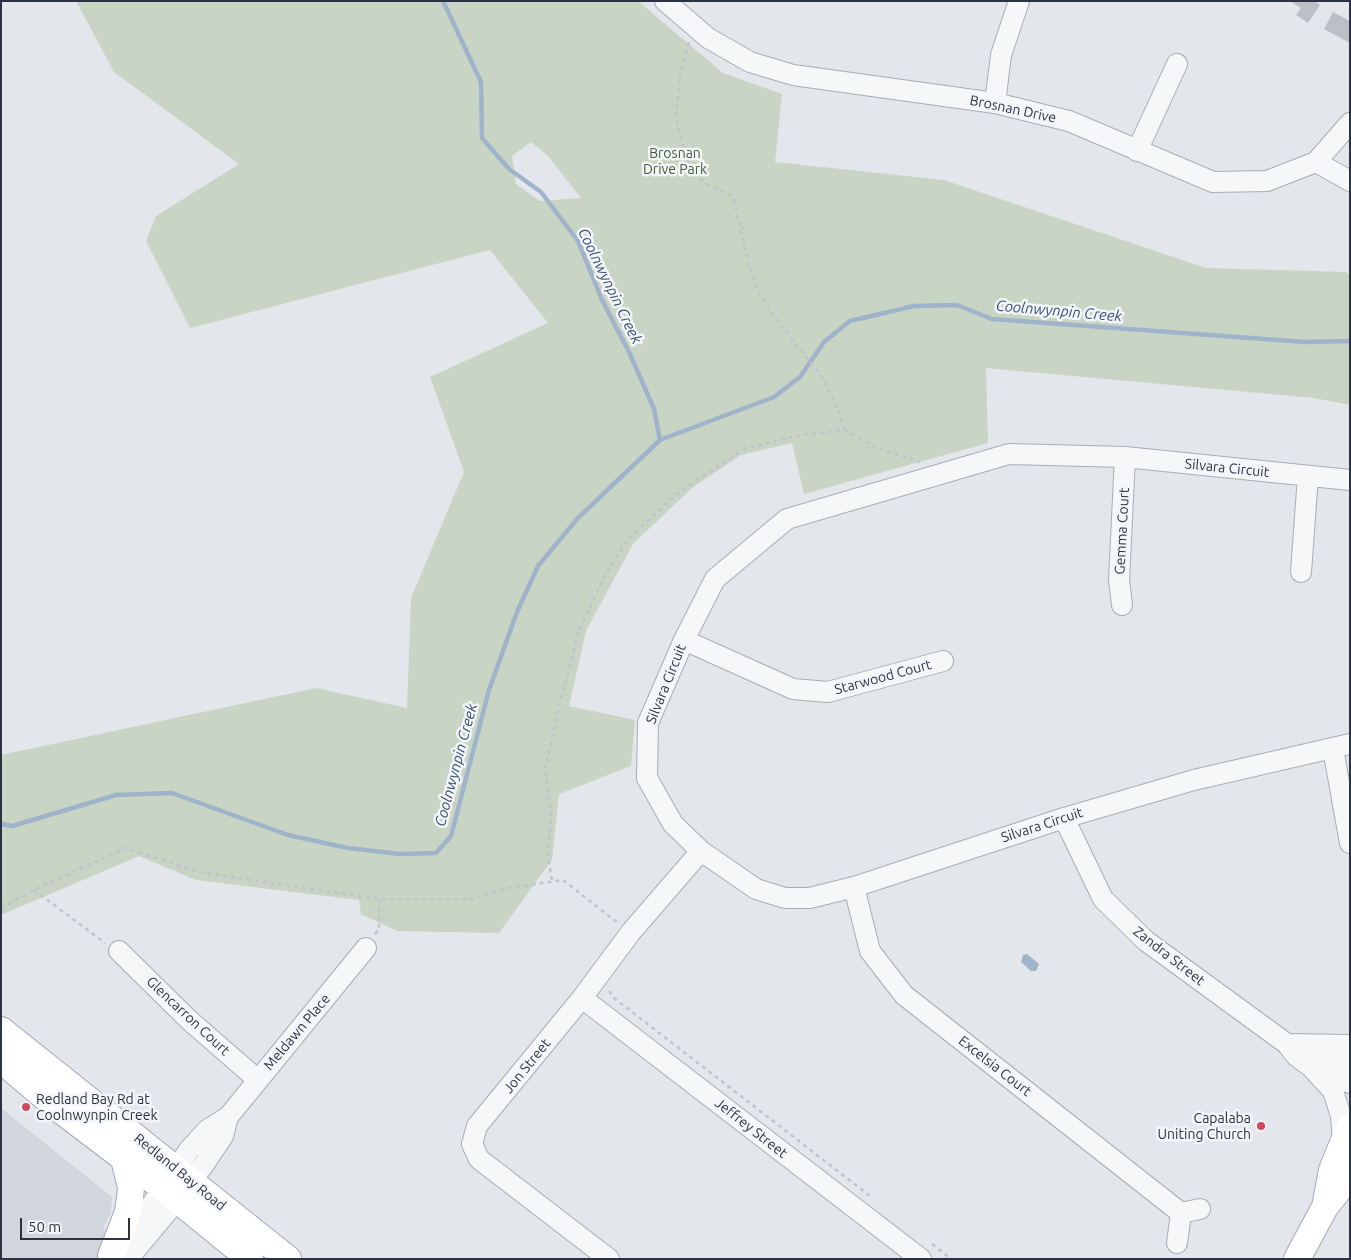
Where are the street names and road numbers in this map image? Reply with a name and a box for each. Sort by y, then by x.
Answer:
street label: Brosnan Drive [968,92,1058,126]
street label: Silvara Circuit [1184,455,1270,481]
street label: Gemma Court [1111,487,1133,575]
street label: Silvara Circuit [642,642,690,726]
street label: Starwood Court [833,656,933,698]
street label: Silvara Circuit [999,804,1085,846]
street label: Zandra Street [1130,923,1208,989]
street label: Glencarron Court [143,973,233,1059]
street label: Meldawn Place [260,990,334,1074]
street label: Excelsia Court [955,1032,1035,1100]
street label: Jon Street [500,1035,554,1097]
street label: Jeffrey Street [711,1094,791,1162]
street label: Redland Bay Road [131,1130,229,1214]

